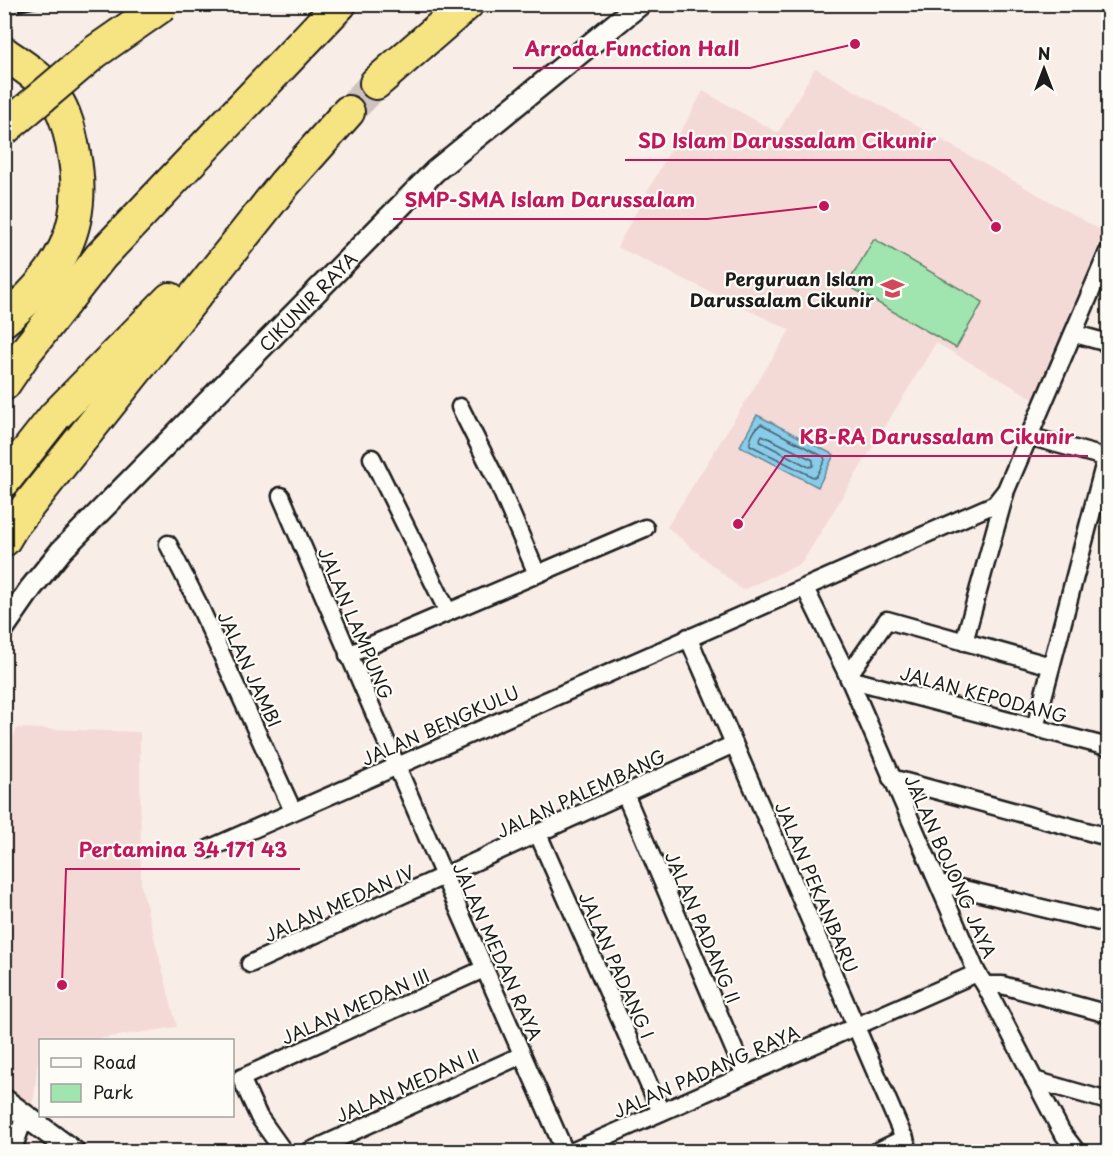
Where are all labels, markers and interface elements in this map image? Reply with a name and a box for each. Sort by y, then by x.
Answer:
callout: Arroda Function Hall [513,30,750,68]
text: Arroda Function Hall [524,33,739,63]
north arrow [1014,39,1074,99]
text: N [1038,41,1050,65]
callout: SD Islam Darussalam Cikunir [625,122,950,160]
text: SD Islam Darussalam Cikunir [638,125,937,155]
callout: SMP-SMA Islam Darussalam [393,181,707,219]
text: SMP-SMA Islam Darussalam [405,184,695,214]
street label: CIKUNIR RAYA [252,245,362,357]
place label: Perguruan Islam Darussalam Cikunir [690,265,875,313]
school or university icon: Perguruan Islam Darussalam Cikunir [879,275,905,301]
callout: KB-RA Darussalam Cikunir [785,418,1088,456]
text: KB-RA Darussalam Cikunir [800,421,1075,451]
street label: JALAN LAMPUNG [312,543,400,703]
street label: JALAN JAMBI [211,606,289,732]
street label: JALAN KEPODANG [897,659,1071,729]
street label: JALAN BENGKULU [357,678,523,772]
street label: JALAN PALEMBANG [492,742,670,844]
street label: JALAN BOJONG JAYA [898,770,1004,962]
street label: JALAN PEKANBARU [769,797,865,977]
callout: Pertamina 34 171 43 [66,831,300,869]
text: Pertamina 34 171 43 [79,834,287,864]
street label: JALAN PADANG II [659,847,747,1007]
street label: JALAN MEDAN IV [260,858,418,948]
street label: JALAN MEDAN RAYA [447,858,549,1044]
street label: JALAN PADANG I [572,887,662,1043]
street label: JALAN MEDAN III [277,961,433,1051]
street label: JALAN PADANG RAYA [608,1018,804,1124]
legend [39,1039,234,1117]
street label: JALAN MEDAN II [331,1041,483,1129]
text: Road [93,1048,137,1075]
text: Park [93,1078,133,1105]

